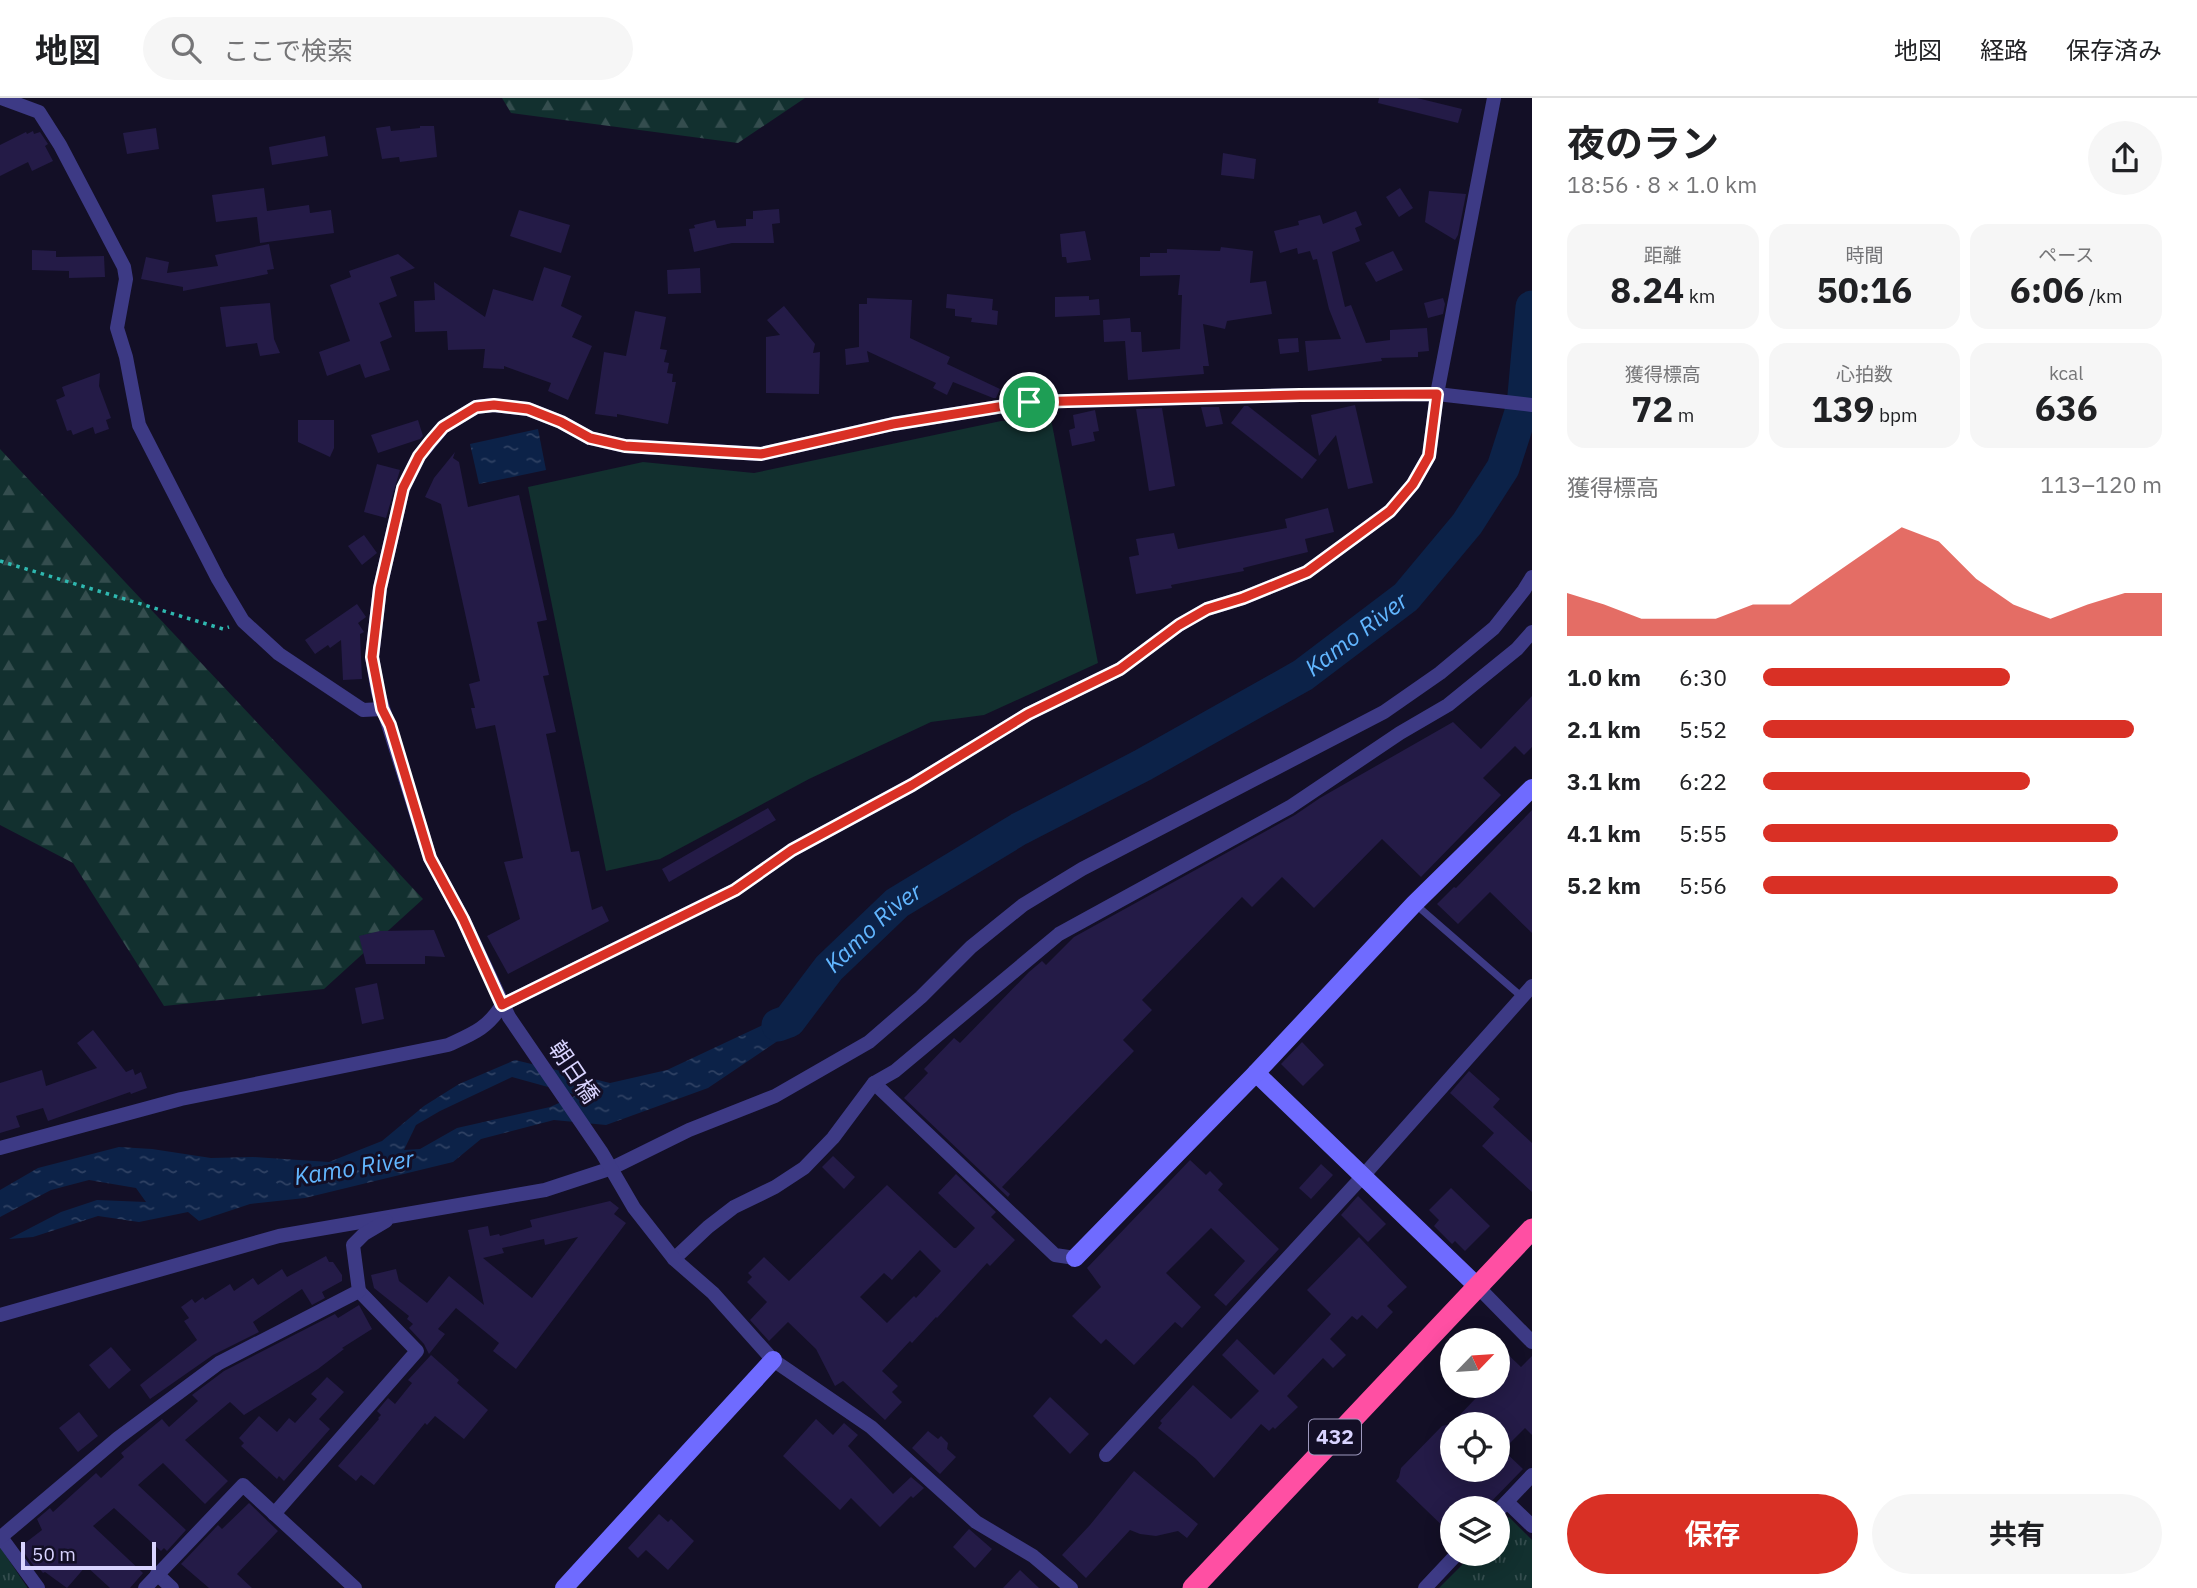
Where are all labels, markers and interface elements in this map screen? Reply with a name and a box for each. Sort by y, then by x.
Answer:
search box [143,17,633,80]
text: 地図 [35,28,101,71]
icon: search [167,29,205,67]
text: ここで検索 [223,33,353,67]
text: 地図 [1894,34,1942,66]
text: 経路 [1980,34,2028,66]
text: 保存済み [2066,34,2162,66]
text: 夜のラン [1567,118,1719,167]
button: share [2088,121,2162,195]
text: 18:56 · 8 × 1.0 km [1567,169,1757,199]
text: 距離 [1644,243,1682,267]
text: 時間 [1845,243,1884,267]
text: ペース [2038,243,2094,267]
text: 8.24 [1610,267,1684,313]
text: 50:16 [1817,267,1912,313]
text: 6:06 [2010,267,2084,313]
text: km [1684,284,1715,308]
text: /km [2084,284,2123,308]
text: kcal [2049,361,2083,385]
text: 獲得標高 [1625,362,1701,386]
text: 心拍数 [1836,362,1893,386]
pin [999,372,1059,432]
icon: arrive [1010,383,1048,421]
text: 636 [2035,385,2098,431]
text: 72 [1631,386,1673,432]
text: 139 [1811,386,1874,432]
text: m [1673,403,1694,427]
text: bpm [1874,403,1918,427]
text: 113–120 m [2040,469,2162,499]
text: 獲得標高 [1567,472,1659,502]
water label: Kamo River [1298,584,1415,683]
text: 1.0 km [1567,662,1641,692]
text: 6:30 [1679,662,1727,692]
text: 2.1 km [1567,714,1641,744]
text: 5:52 [1679,714,1727,744]
text: 3.1 km [1567,766,1641,796]
text: 6:22 [1679,766,1727,796]
text: 4.1 km [1567,818,1641,848]
text: 5:55 [1679,818,1727,848]
text: 5.2 km [1567,870,1641,900]
text: 5:56 [1679,870,1727,900]
water label: Kamo River [817,874,928,979]
street label: 朝日橋 [543,1034,607,1108]
water label: Kamo River [292,1142,417,1192]
north arrow [1440,1328,1510,1398]
map controls [1440,1328,1510,1566]
button: locate [1440,1412,1510,1482]
road number: 432 [1309,1420,1361,1454]
button: 保存 [1567,1494,1858,1574]
button: 共有 [1872,1494,2162,1574]
button: layers [1440,1496,1510,1566]
scale bar [21,1539,156,1571]
text: 50 m [32,1542,76,1566]

